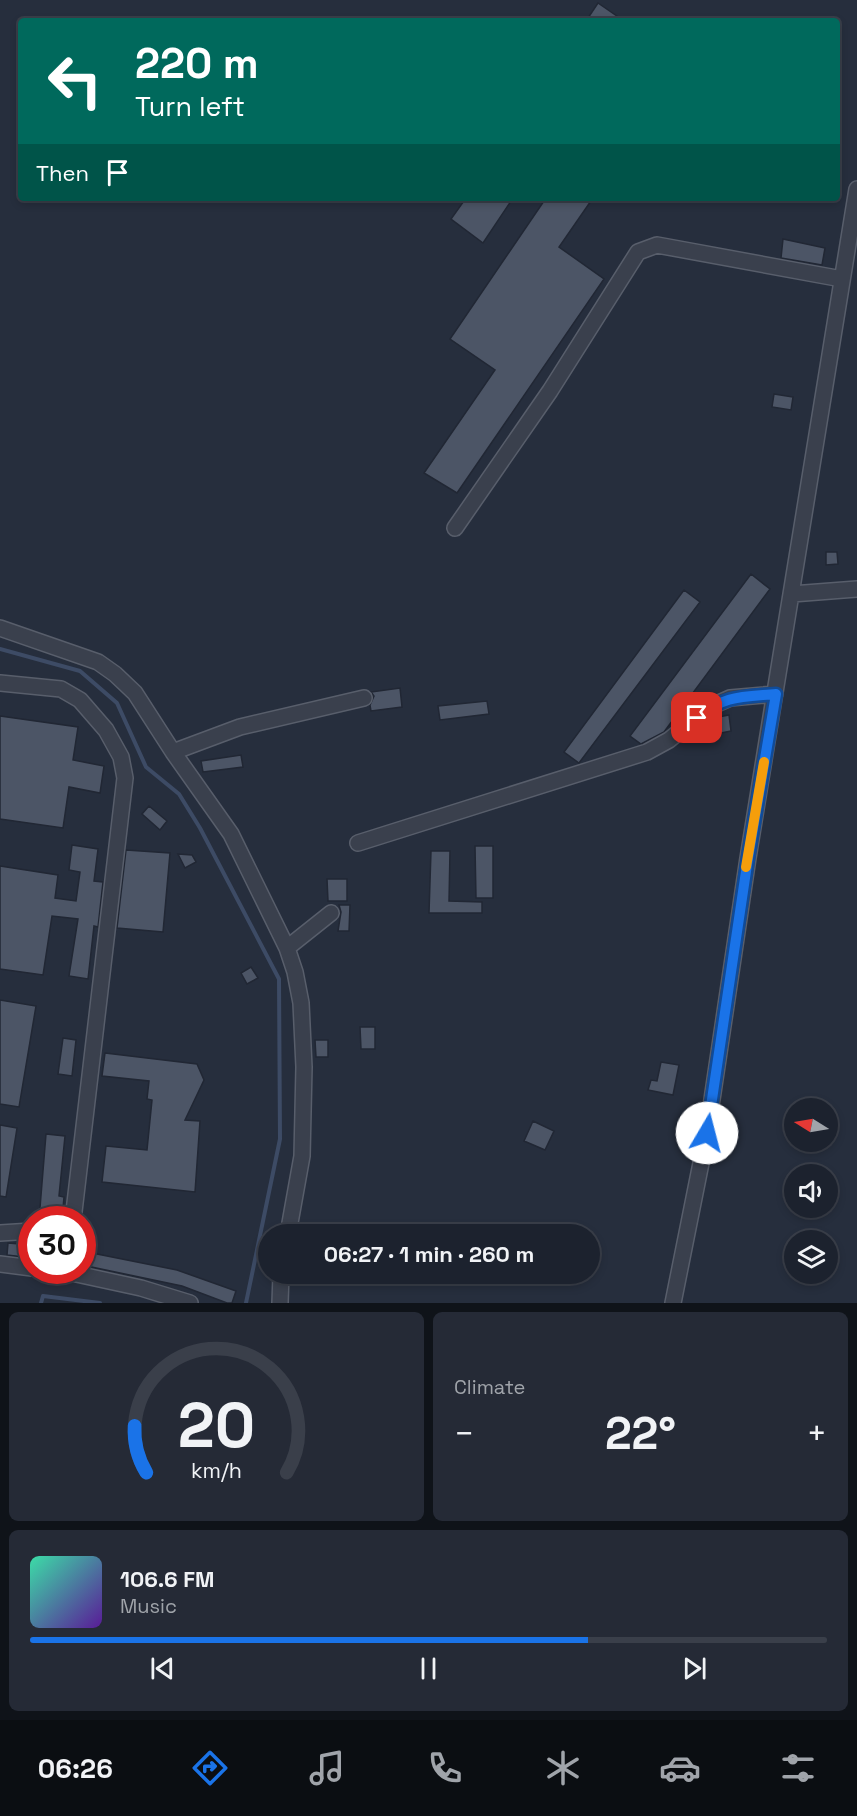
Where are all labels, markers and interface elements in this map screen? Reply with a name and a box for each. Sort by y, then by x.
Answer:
text: 220 m [135,37,259,90]
icon: left [36,42,114,120]
text: Turn left [135,89,245,124]
icon: arrive [101,156,134,189]
text: Then [36,159,89,187]
pin [671,692,722,743]
icon: arrive [680,701,713,734]
north arrow [784,1098,838,1152]
map controls [784,1098,838,1284]
position arrow [675,1101,739,1165]
button: sound [784,1164,838,1218]
speed limit sign: 30 [18,1206,96,1284]
button: layers [784,1230,838,1284]
text: 06:27 · 1 min · 260 m [324,1240,534,1268]
text: Climate [454,1374,525,1400]
text: 20 [178,1386,255,1465]
text: 22° [605,1405,676,1462]
text: − [454,1413,474,1455]
text: + [807,1413,827,1455]
text: km/h [191,1458,242,1485]
text: 106.6 FM [120,1565,214,1593]
text: Music [120,1593,177,1619]
icon: previous [146,1652,179,1685]
icon: pause [412,1652,445,1685]
icon: next [678,1652,711,1685]
icon: directions [189,1747,231,1789]
icon: music [306,1747,348,1789]
icon: phone [424,1747,466,1789]
icon: climate [542,1747,584,1789]
icon: car [659,1747,701,1789]
icon: filters [777,1747,819,1789]
text: 06:26 [38,1751,113,1786]

